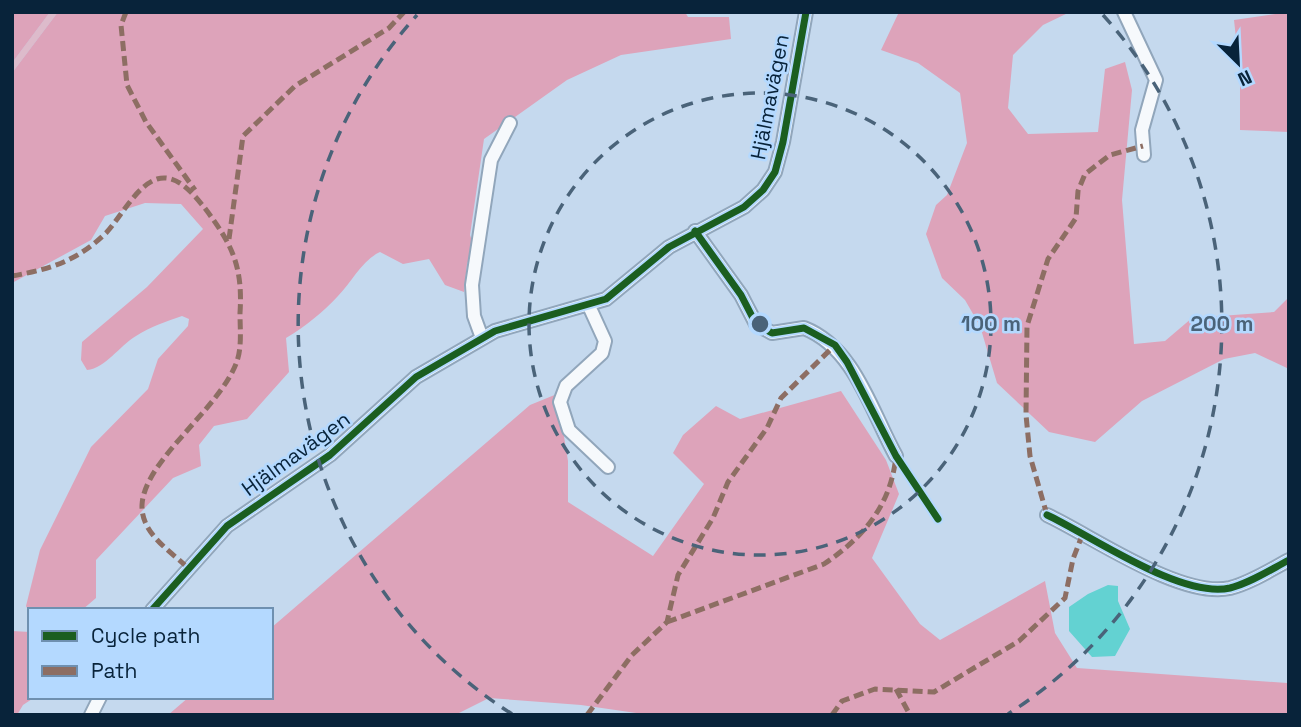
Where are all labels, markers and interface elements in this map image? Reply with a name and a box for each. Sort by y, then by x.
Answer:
north arrow [1203,28,1273,98]
street label: Hjälmavägen [744,32,795,162]
text: N [1234,64,1256,92]
text: 100 m [961,310,1021,337]
text: 200 m [1191,310,1253,337]
centre of rings [748,312,772,336]
street label: Hjälmavägen [236,405,355,502]
legend [28,608,273,699]
text: Cycle path [91,622,200,649]
text: Path [91,657,137,684]

